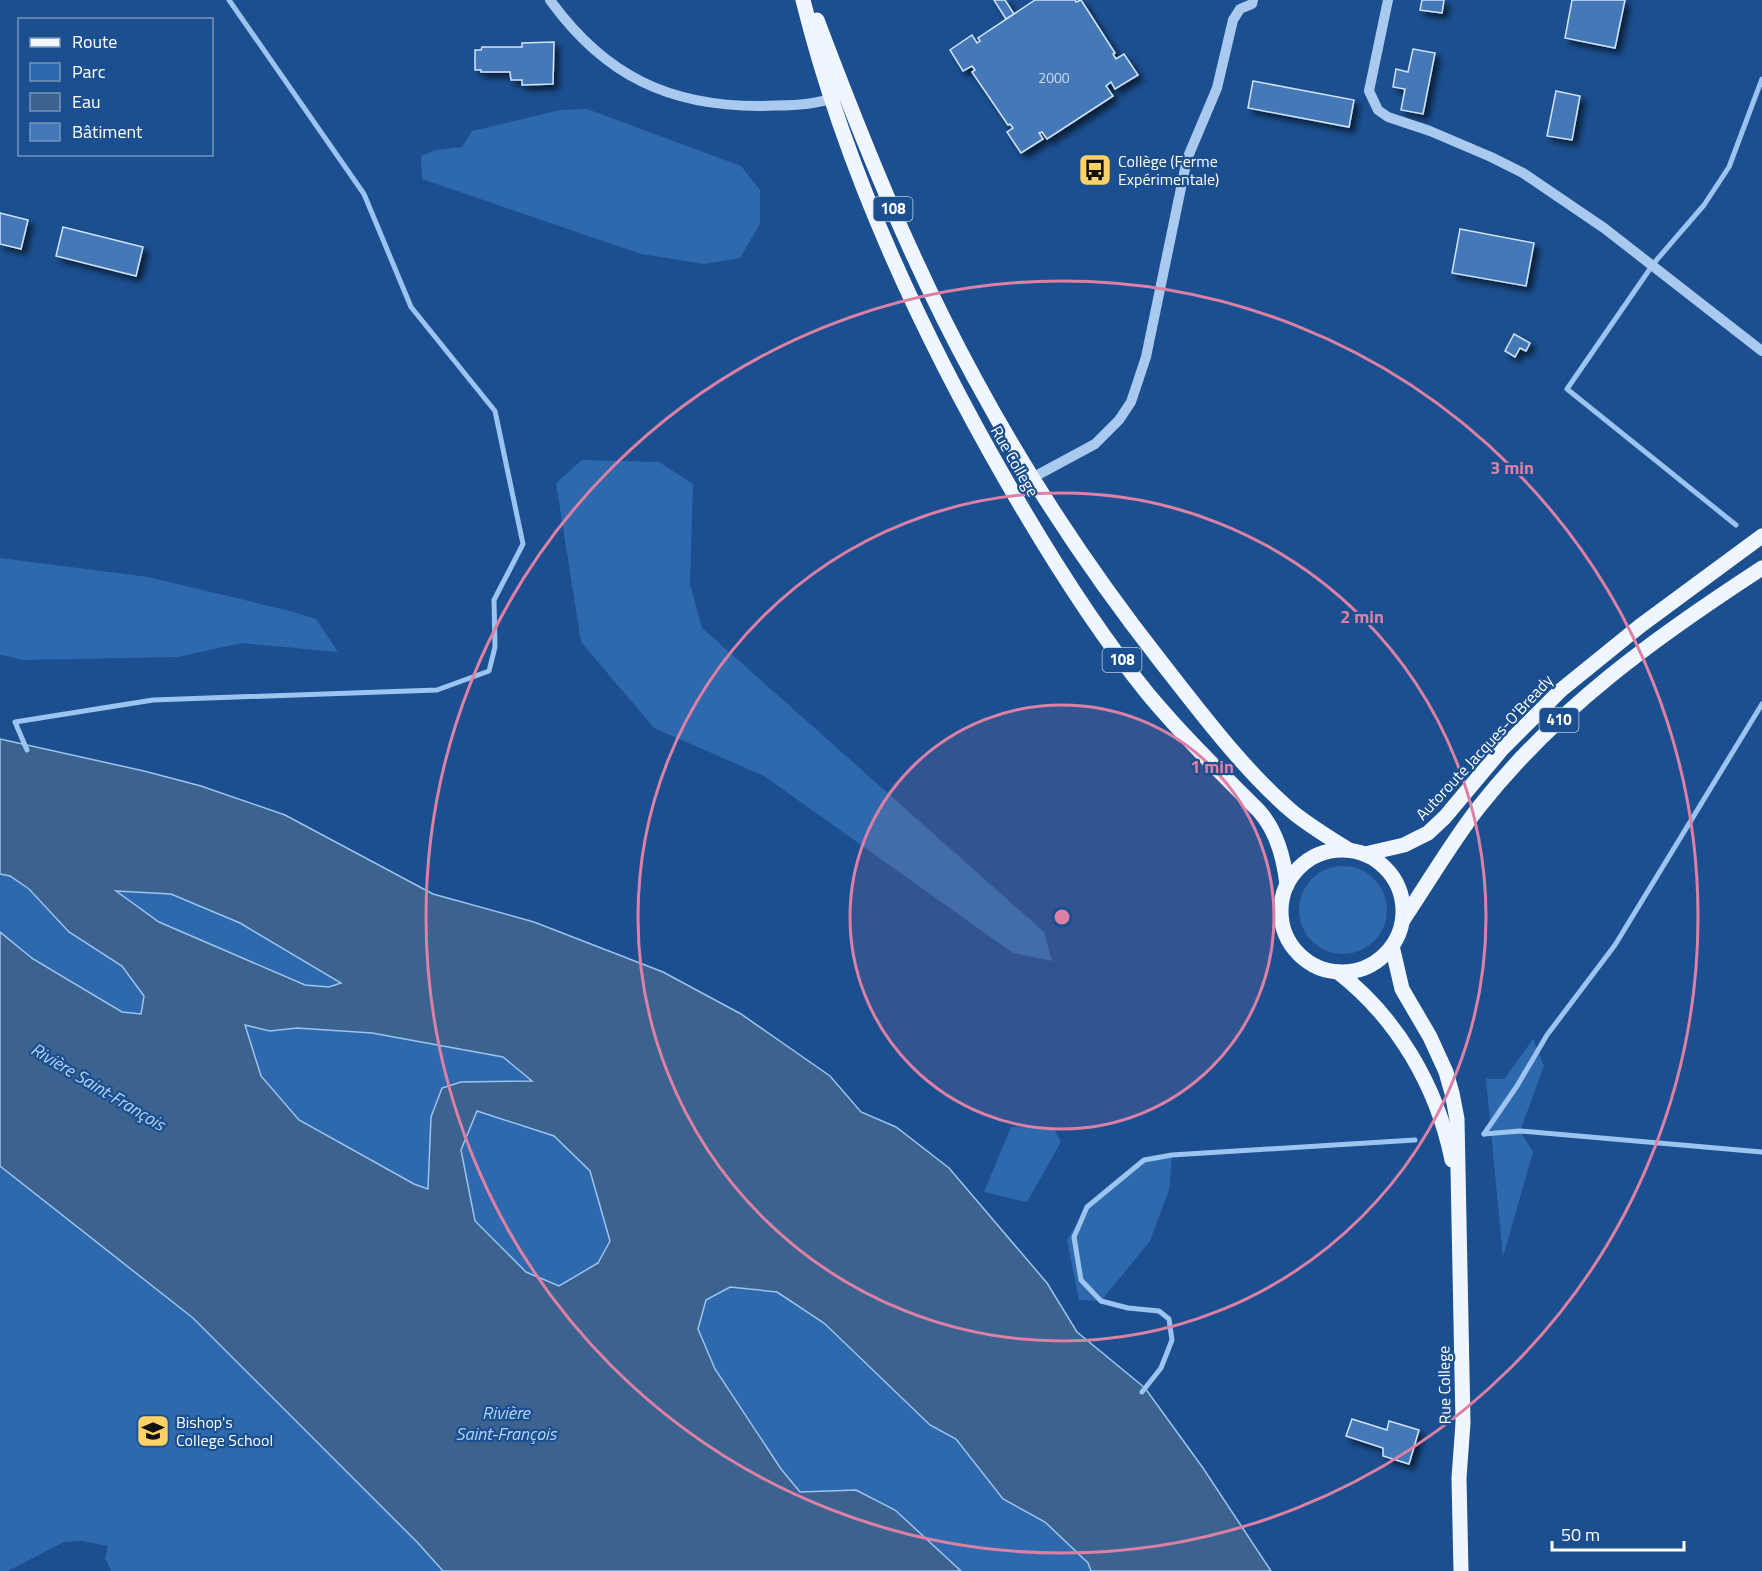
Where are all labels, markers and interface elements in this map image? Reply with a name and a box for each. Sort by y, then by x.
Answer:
legend [18,18,213,156]
text: Route [72,28,117,55]
text: Parc [72,58,106,85]
house number: 2000 [1038,67,1070,88]
text: Eau [72,88,101,115]
text: Bâtiment [72,118,143,145]
place label: Collège (Ferme Expérimentale) [1118,149,1219,191]
bus stop icon: Collège (Ferme Expérimentale) [1077,152,1113,188]
road number: 108 [874,197,912,221]
street label: Rue College [985,421,1045,501]
text: 3 min [1490,454,1534,481]
text: 2 min [1340,603,1384,630]
road number: 108 [1102,648,1142,672]
street label: Autoroute Jacques-O'Bready [1410,668,1558,825]
road number: 410 [1540,708,1578,732]
text: 1 min [1190,753,1234,780]
centre of rings [1052,907,1072,927]
water label: Rivière Saint-François [26,1036,172,1138]
street label: Rue College [1431,1345,1457,1425]
water label: Rivière Saint-François [455,1399,558,1447]
place label: Bishop's College School [176,1410,273,1452]
school or university icon: Bishop's College School [135,1413,171,1449]
scale bar [1552,1514,1684,1552]
text: 50 m [1561,1521,1600,1548]

